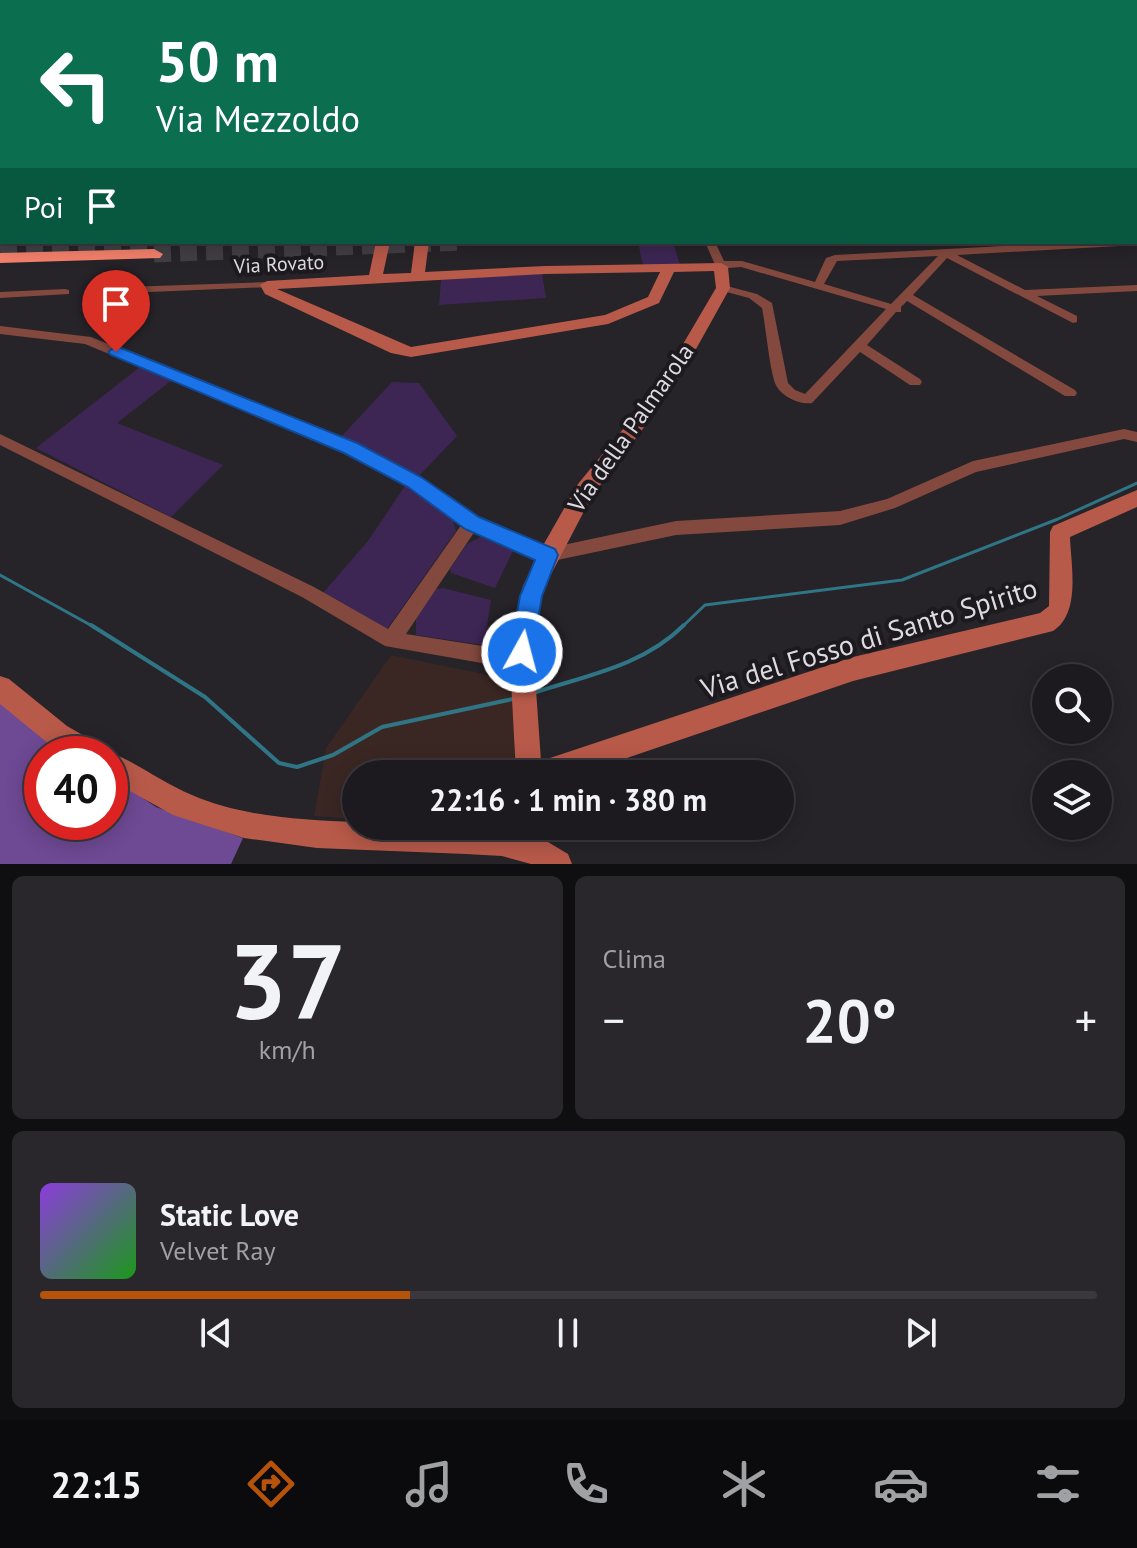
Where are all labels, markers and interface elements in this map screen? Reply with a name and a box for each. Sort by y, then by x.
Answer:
text: 50 m [156,25,279,97]
icon: left [24,32,128,136]
text: Via Mezzoldo [156,95,360,142]
icon: arrive [80,184,124,228]
text: Poi [24,187,64,226]
street label: Via Rovato [232,249,325,279]
pin [82,270,150,352]
icon: arrive [94,282,138,326]
street label: Via della Palmarola [560,337,700,519]
street label: Via del Fosso di Santo Spirito [695,569,1042,707]
position arrow [480,610,564,694]
map controls [1032,664,1112,840]
button: search [1032,664,1112,744]
speed limit sign: 40 [24,736,128,840]
button: layers [1032,760,1112,840]
text: 22:16 · 1 min · 380 m [429,780,707,819]
text: 37 [228,913,346,1048]
text: Clima [603,942,666,975]
text: 20° [803,981,897,1059]
text: − [603,991,625,1048]
text: + [1075,991,1097,1048]
text: km/h [259,1033,316,1066]
text: Static Love [160,1195,299,1234]
text: Velvet Ray [160,1234,276,1267]
icon: previous [194,1311,238,1355]
icon: pause [546,1311,590,1355]
icon: next [899,1311,943,1355]
icon: directions [243,1456,299,1512]
icon: music [401,1456,457,1512]
icon: phone [558,1456,614,1512]
icon: climate [716,1456,772,1512]
icon: car [873,1456,929,1512]
icon: filters [1030,1456,1086,1512]
text: 22:15 [51,1461,142,1508]

